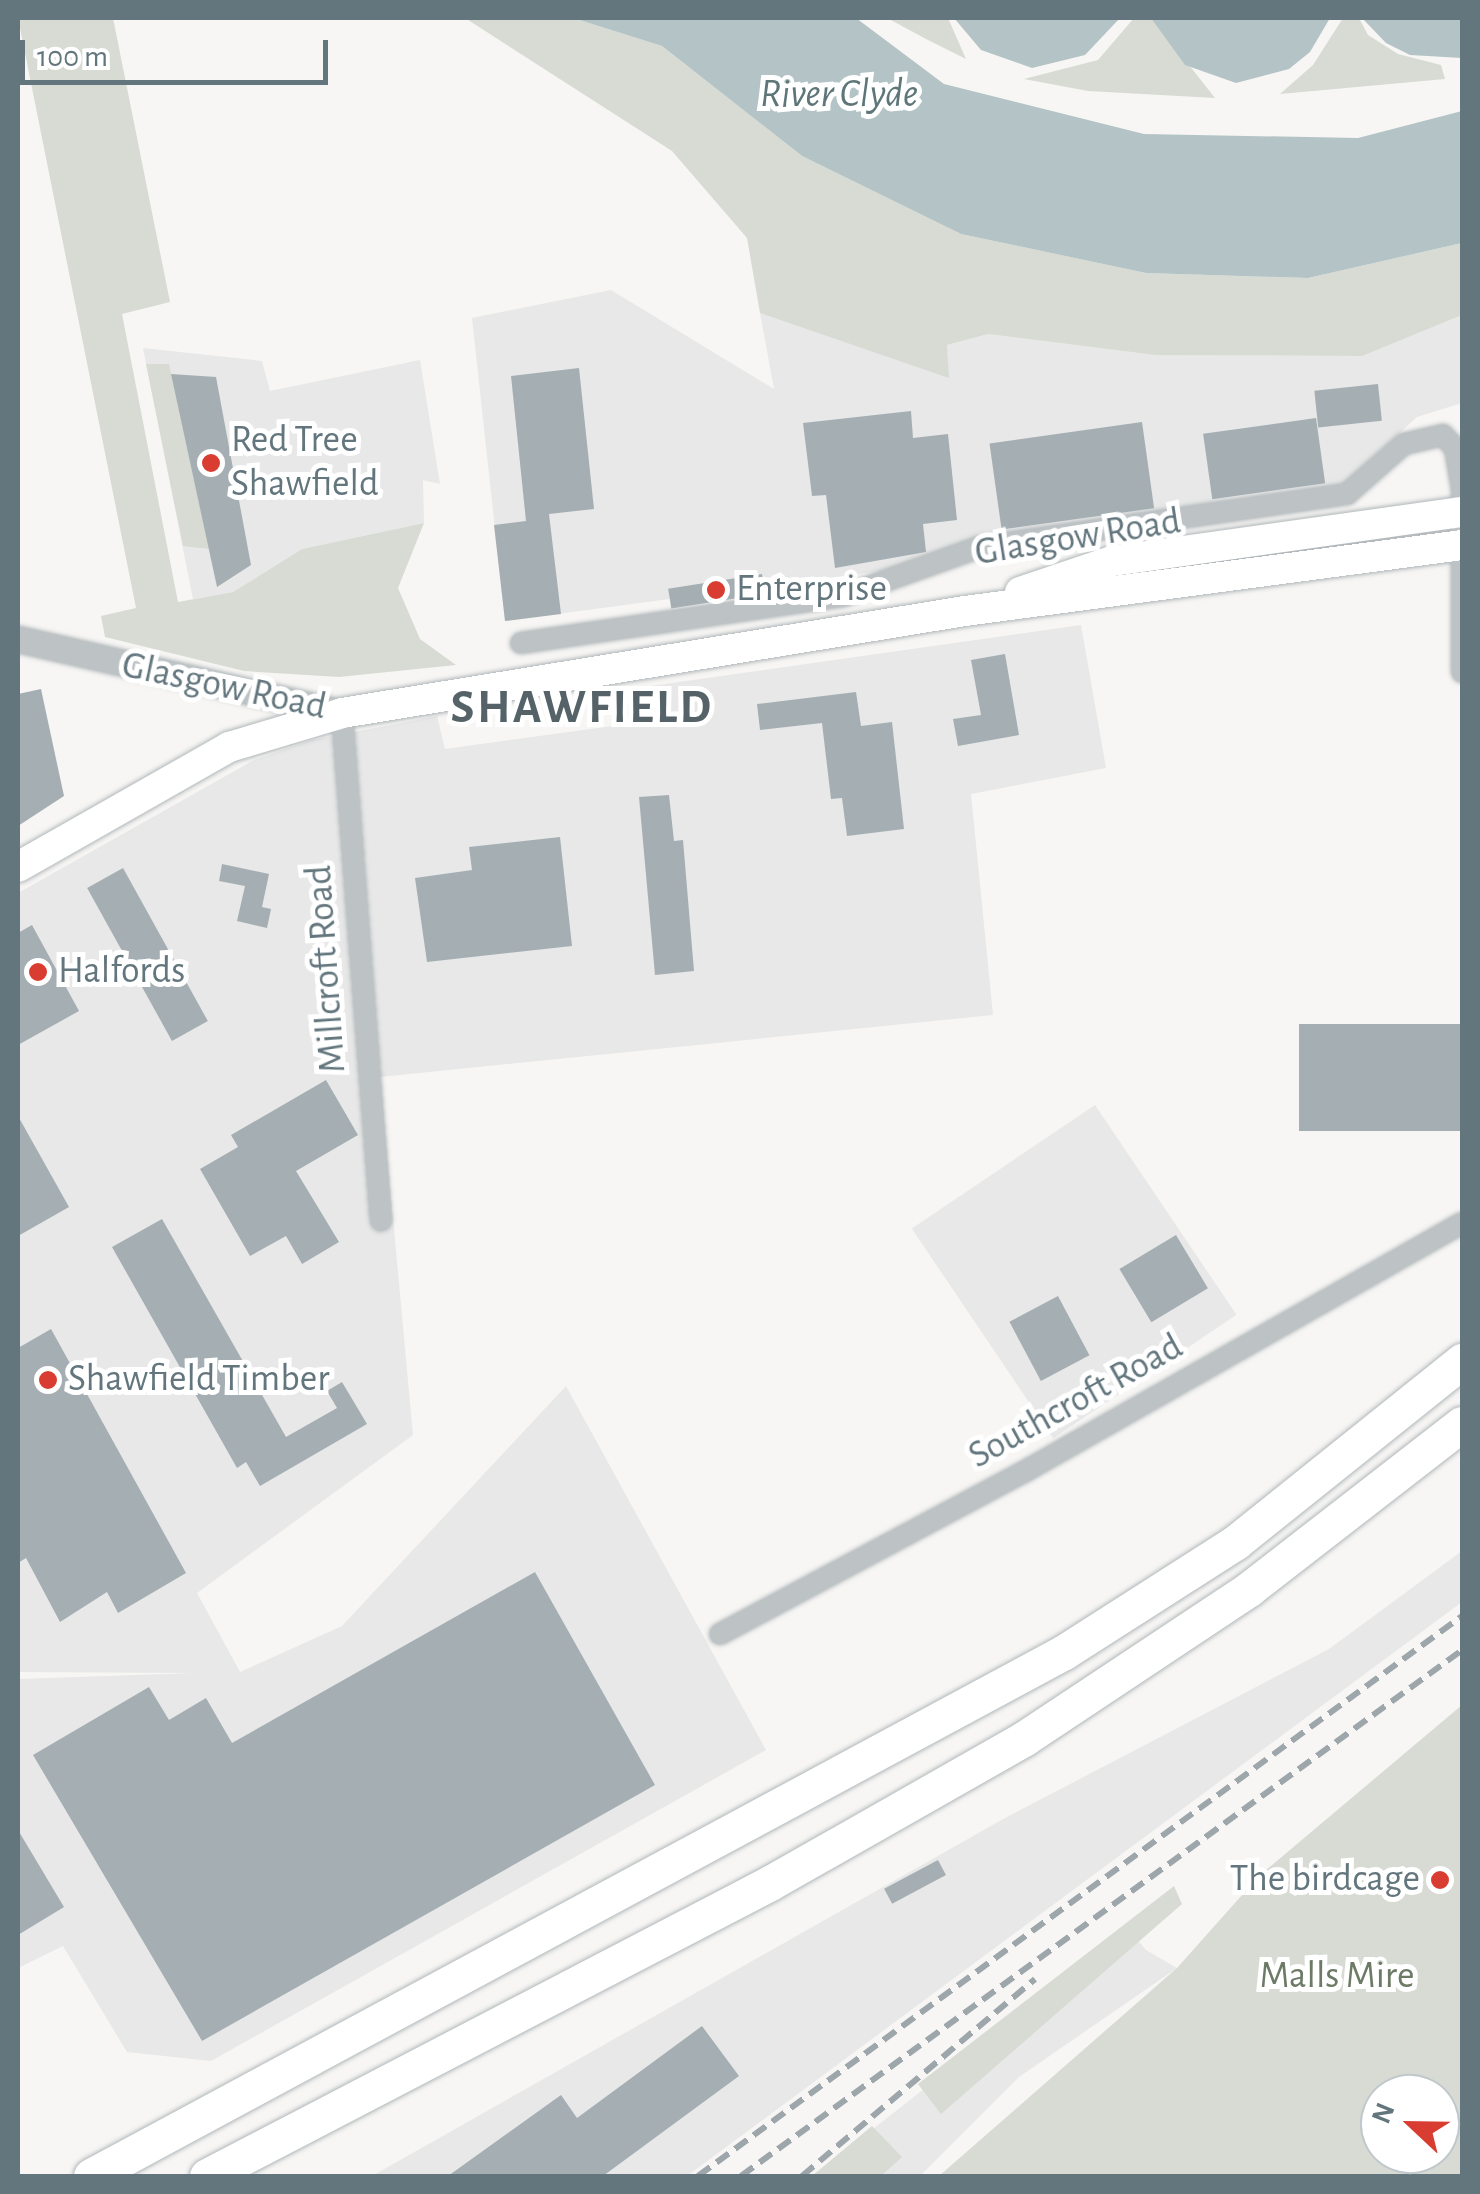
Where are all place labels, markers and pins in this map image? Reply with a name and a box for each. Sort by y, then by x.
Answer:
place label: Red Tree Shawfield [231,418,379,508]
marker: Red Tree Shawfield [200,452,222,474]
place label: Enterprise [736,567,887,613]
marker: Enterprise [705,579,727,601]
place label: Halfords [58,949,185,995]
marker: Halfords [27,961,49,983]
place label: Shawfield Timber [68,1357,329,1403]
marker: Shawfield Timber [37,1369,59,1391]
place label: The birdcage [1230,1857,1420,1903]
marker: The birdcage [1429,1869,1451,1891]

